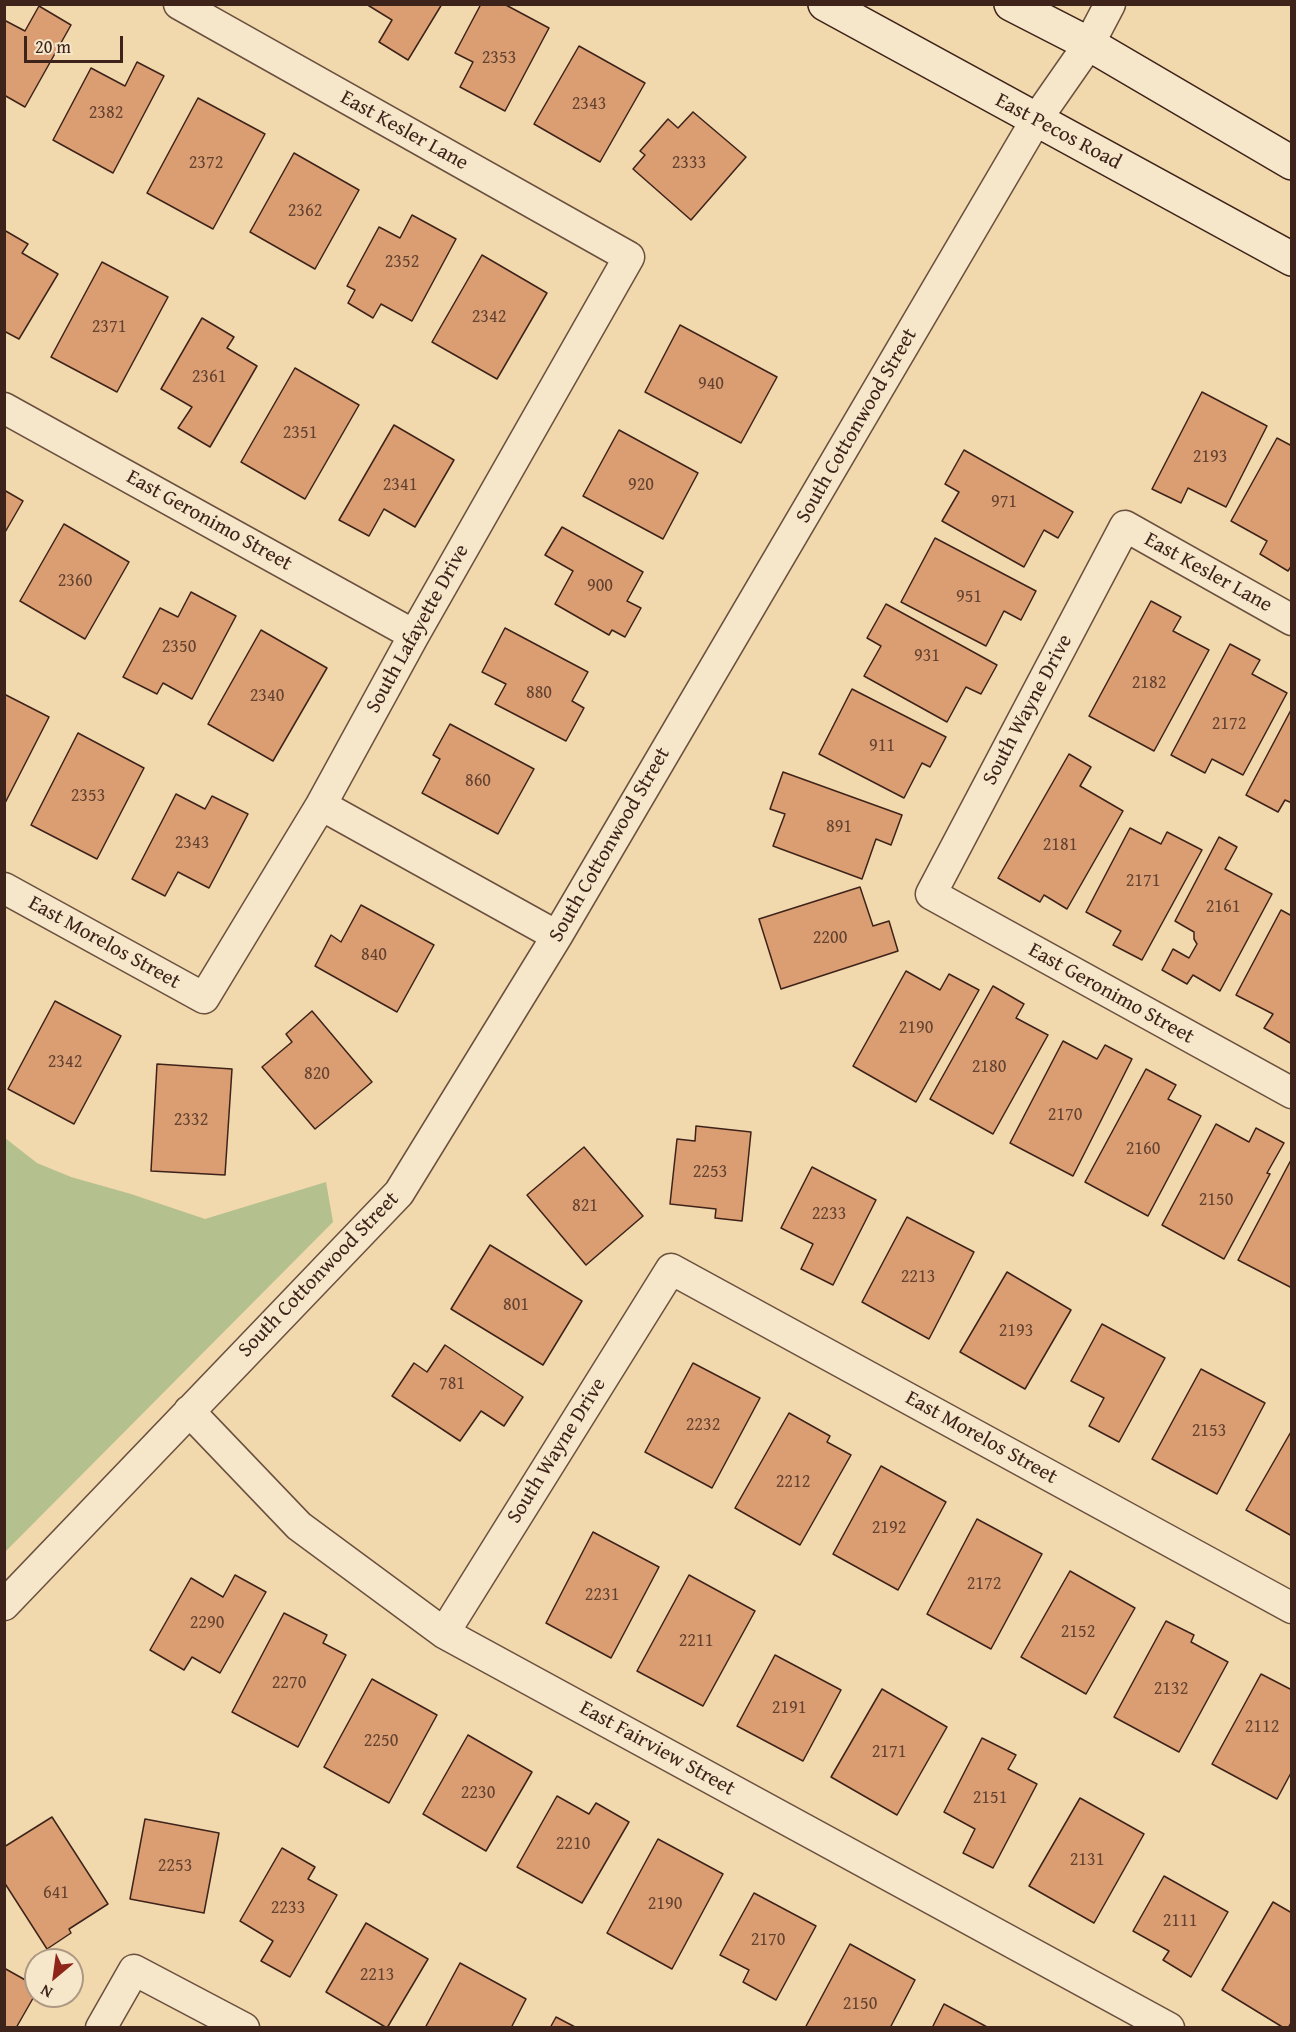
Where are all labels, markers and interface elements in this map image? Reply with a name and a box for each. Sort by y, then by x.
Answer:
scale bar [27,24,126,62]
text: 20 m [35,33,71,60]
house number: 2353 [482,47,516,69]
street label: East Kesler Lane [336,85,472,177]
street label: East Pecos Road [991,88,1125,176]
house number: 2343 [572,93,606,115]
house number: 2382 [89,102,123,124]
house number: 2372 [189,152,223,174]
house number: 2333 [672,152,706,174]
house number: 2362 [288,200,322,222]
house number: 2352 [385,251,419,273]
house number: 2342 [472,306,506,328]
house number: 2371 [92,316,126,338]
street label: South Cottonwood Street [791,324,923,528]
house number: 2361 [192,366,226,388]
house number: 940 [698,373,724,395]
house number: 2351 [283,422,317,444]
house number: 2193 [1193,446,1227,468]
street label: East Geronimo Street [122,465,296,577]
house number: 2341 [383,474,417,496]
house number: 920 [628,474,654,496]
house number: 971 [991,491,1017,513]
street label: East Kesler Lane [1140,527,1276,619]
street label: South Lafayette Drive [361,540,475,718]
house number: 2360 [58,570,92,592]
house number: 900 [587,575,613,597]
house number: 951 [956,586,982,608]
street label: South Wayne Drive [978,630,1078,790]
house number: 2350 [162,636,196,658]
house number: 931 [914,645,940,667]
house number: 2182 [1132,672,1166,694]
house number: 880 [526,682,552,704]
house number: 2340 [250,685,284,707]
house number: 2172 [1212,713,1246,735]
house number: 911 [869,735,895,757]
street label: South Cottonwood Street [544,743,676,947]
house number: 860 [465,770,491,792]
house number: 2353 [71,785,105,807]
house number: 891 [826,816,852,838]
house number: 2343 [175,832,209,854]
house number: 2181 [1043,834,1077,856]
house number: 2171 [1126,870,1160,892]
street label: East Morelos Street [24,891,184,995]
house number: 2161 [1206,896,1240,918]
house number: 2200 [813,927,847,949]
street label: East Geronimo Street [1024,938,1198,1050]
house number: 840 [361,944,387,966]
house number: 2190 [899,1017,933,1039]
house number: 2342 [48,1051,82,1073]
house number: 2180 [972,1056,1006,1078]
house number: 820 [304,1063,330,1085]
house number: 2170 [1048,1104,1082,1126]
house number: 2332 [174,1109,208,1131]
house number: 2160 [1126,1138,1160,1160]
house number: 2253 [693,1161,727,1183]
street label: South Cottonwood Street [233,1187,405,1363]
house number: 2150 [1199,1189,1233,1211]
house number: 821 [572,1195,598,1217]
house number: 2233 [812,1203,846,1225]
house number: 2213 [901,1266,935,1288]
house number: 801 [503,1294,529,1316]
house number: 2193 [999,1320,1033,1342]
house number: 781 [439,1373,465,1395]
street label: South Wayne Drive [502,1374,612,1528]
street label: East Morelos Street [901,1386,1061,1490]
house number: 2232 [686,1414,720,1436]
house number: 2153 [1192,1420,1226,1442]
house number: 2212 [776,1471,810,1493]
house number: 2192 [872,1517,906,1539]
house number: 2172 [967,1573,1001,1595]
house number: 2231 [585,1584,619,1606]
house number: 2290 [190,1612,224,1634]
house number: 2152 [1061,1621,1095,1643]
house number: 2211 [679,1630,713,1652]
house number: 2270 [272,1672,306,1694]
house number: 2132 [1154,1678,1188,1700]
street label: East Fairview Street [575,1696,739,1802]
house number: 2191 [772,1697,806,1719]
house number: 2112 [1245,1716,1279,1738]
house number: 2250 [364,1730,398,1752]
house number: 2171 [872,1741,906,1763]
house number: 2230 [461,1782,495,1804]
house number: 2151 [973,1787,1007,1809]
house number: 2210 [556,1833,590,1855]
house number: 2131 [1070,1849,1104,1871]
house number: 2253 [158,1855,192,1877]
house number: 641 [43,1882,69,1904]
house number: 2190 [648,1893,682,1915]
house number: 2233 [271,1897,305,1919]
house number: 2111 [1163,1910,1197,1932]
house number: 2170 [751,1929,785,1951]
north arrow [24,1948,84,2008]
house number: 2213 [360,1964,394,1986]
text: N [36,1979,57,2005]
house number: 2150 [843,1993,877,2015]

